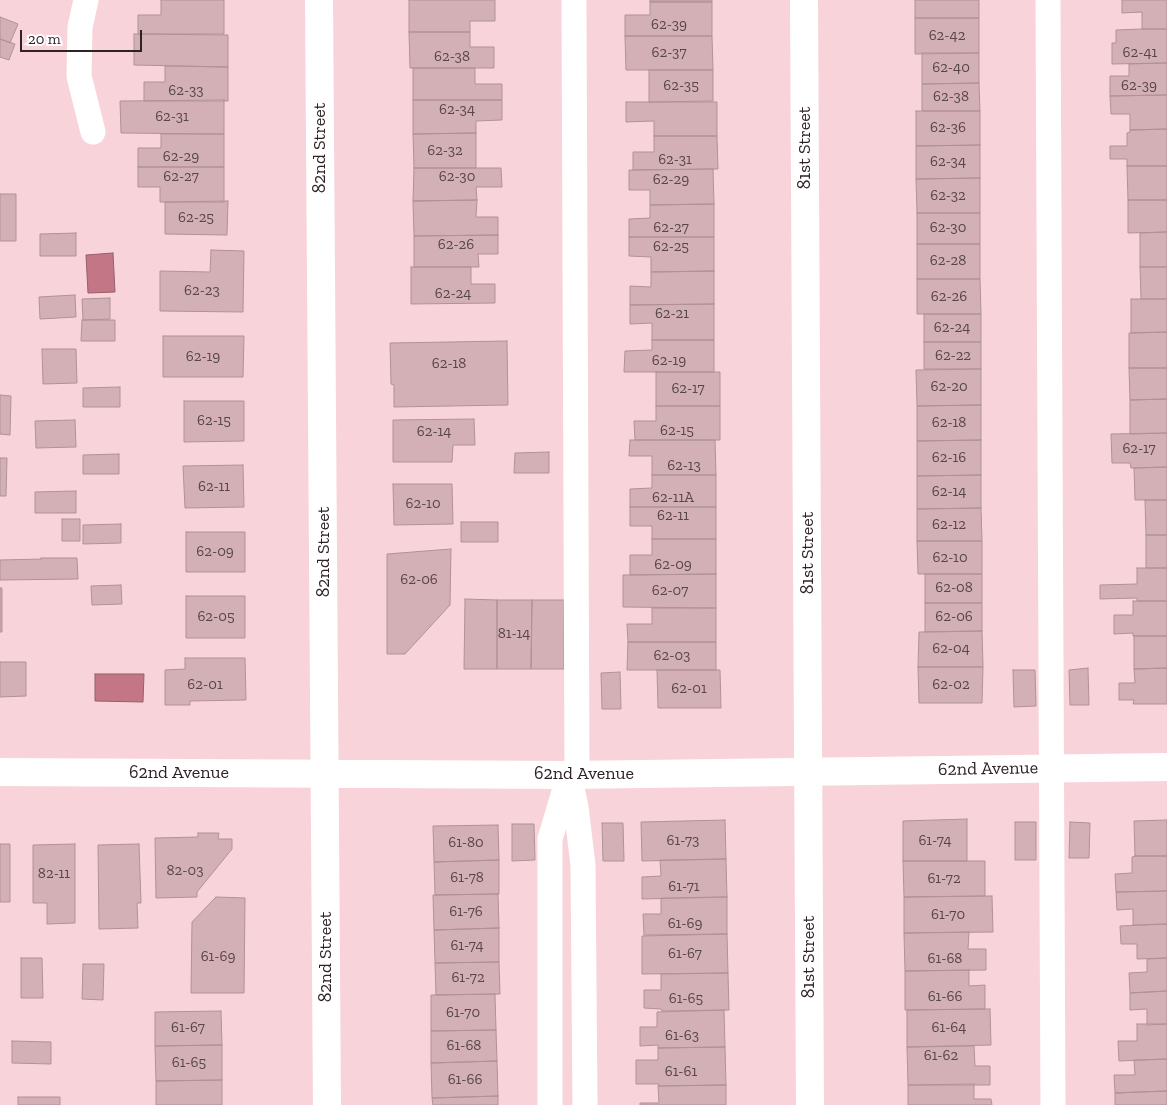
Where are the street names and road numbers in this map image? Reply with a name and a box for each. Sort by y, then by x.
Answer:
street label: 82nd Street [309,103,331,193]
street label: 81st Street [794,107,816,189]
street label: 82nd Street [313,507,335,597]
street label: 81st Street [797,512,819,594]
street label: 62nd Avenue [938,757,1038,781]
street label: 62nd Avenue [129,762,229,784]
street label: 62nd Avenue [534,763,634,785]
street label: 82nd Street [315,912,337,1002]
street label: 81st Street [798,916,820,998]

